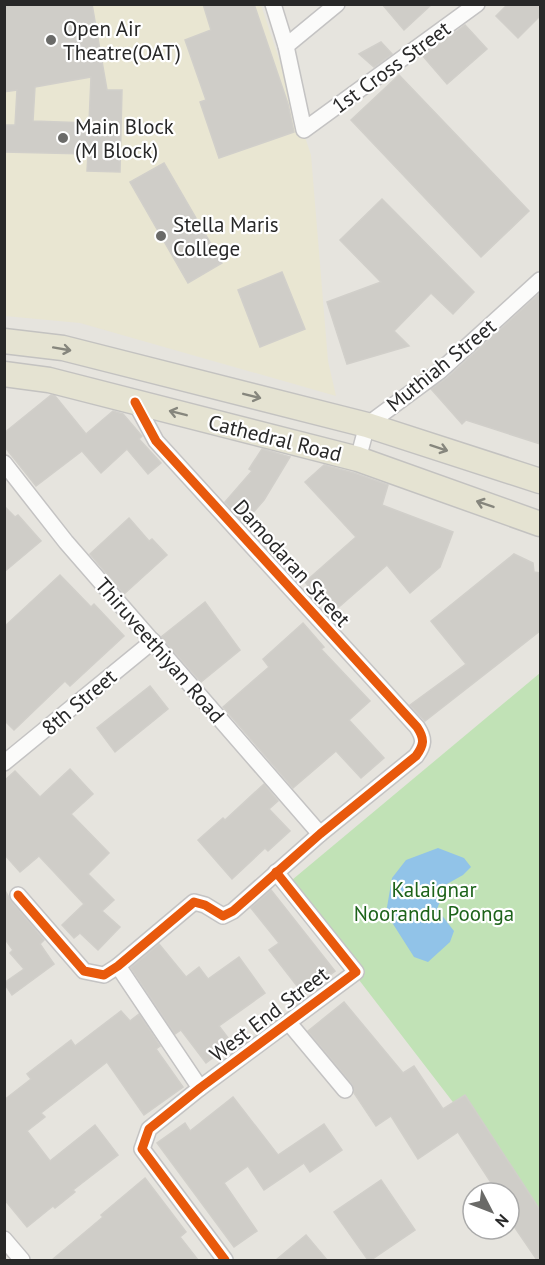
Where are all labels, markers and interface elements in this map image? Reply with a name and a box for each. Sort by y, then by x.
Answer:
place label: Open Air Theatre(OAT) [63,15,181,66]
street label: 1st Cross Street [326,15,456,119]
marker: Open Air Theatre(OAT) [44,33,58,47]
place label: Main Block (M Block) [75,113,174,164]
marker: Main Block (M Block) [56,131,70,145]
place label: Stella Maris College [173,211,279,262]
marker: Stella Maris College [154,229,168,243]
street label: Muthiah Street [381,313,501,417]
one-way arrow [52,344,72,355]
one-way arrow [242,390,261,402]
one-way arrow [169,407,188,418]
street label: Cathedral Road [206,408,344,468]
one-way arrow [429,444,448,455]
street label: Damodaran Street [228,494,356,632]
one-way arrow [476,498,495,509]
street label: Thiruveethiyan Road [89,572,231,728]
street label: 8th Street [36,663,122,741]
park label: Kalaignar Noorandu Poonga [354,876,514,927]
street label: West End Street [204,960,334,1068]
north arrow [461,1181,521,1241]
text: N [491,1210,513,1232]

